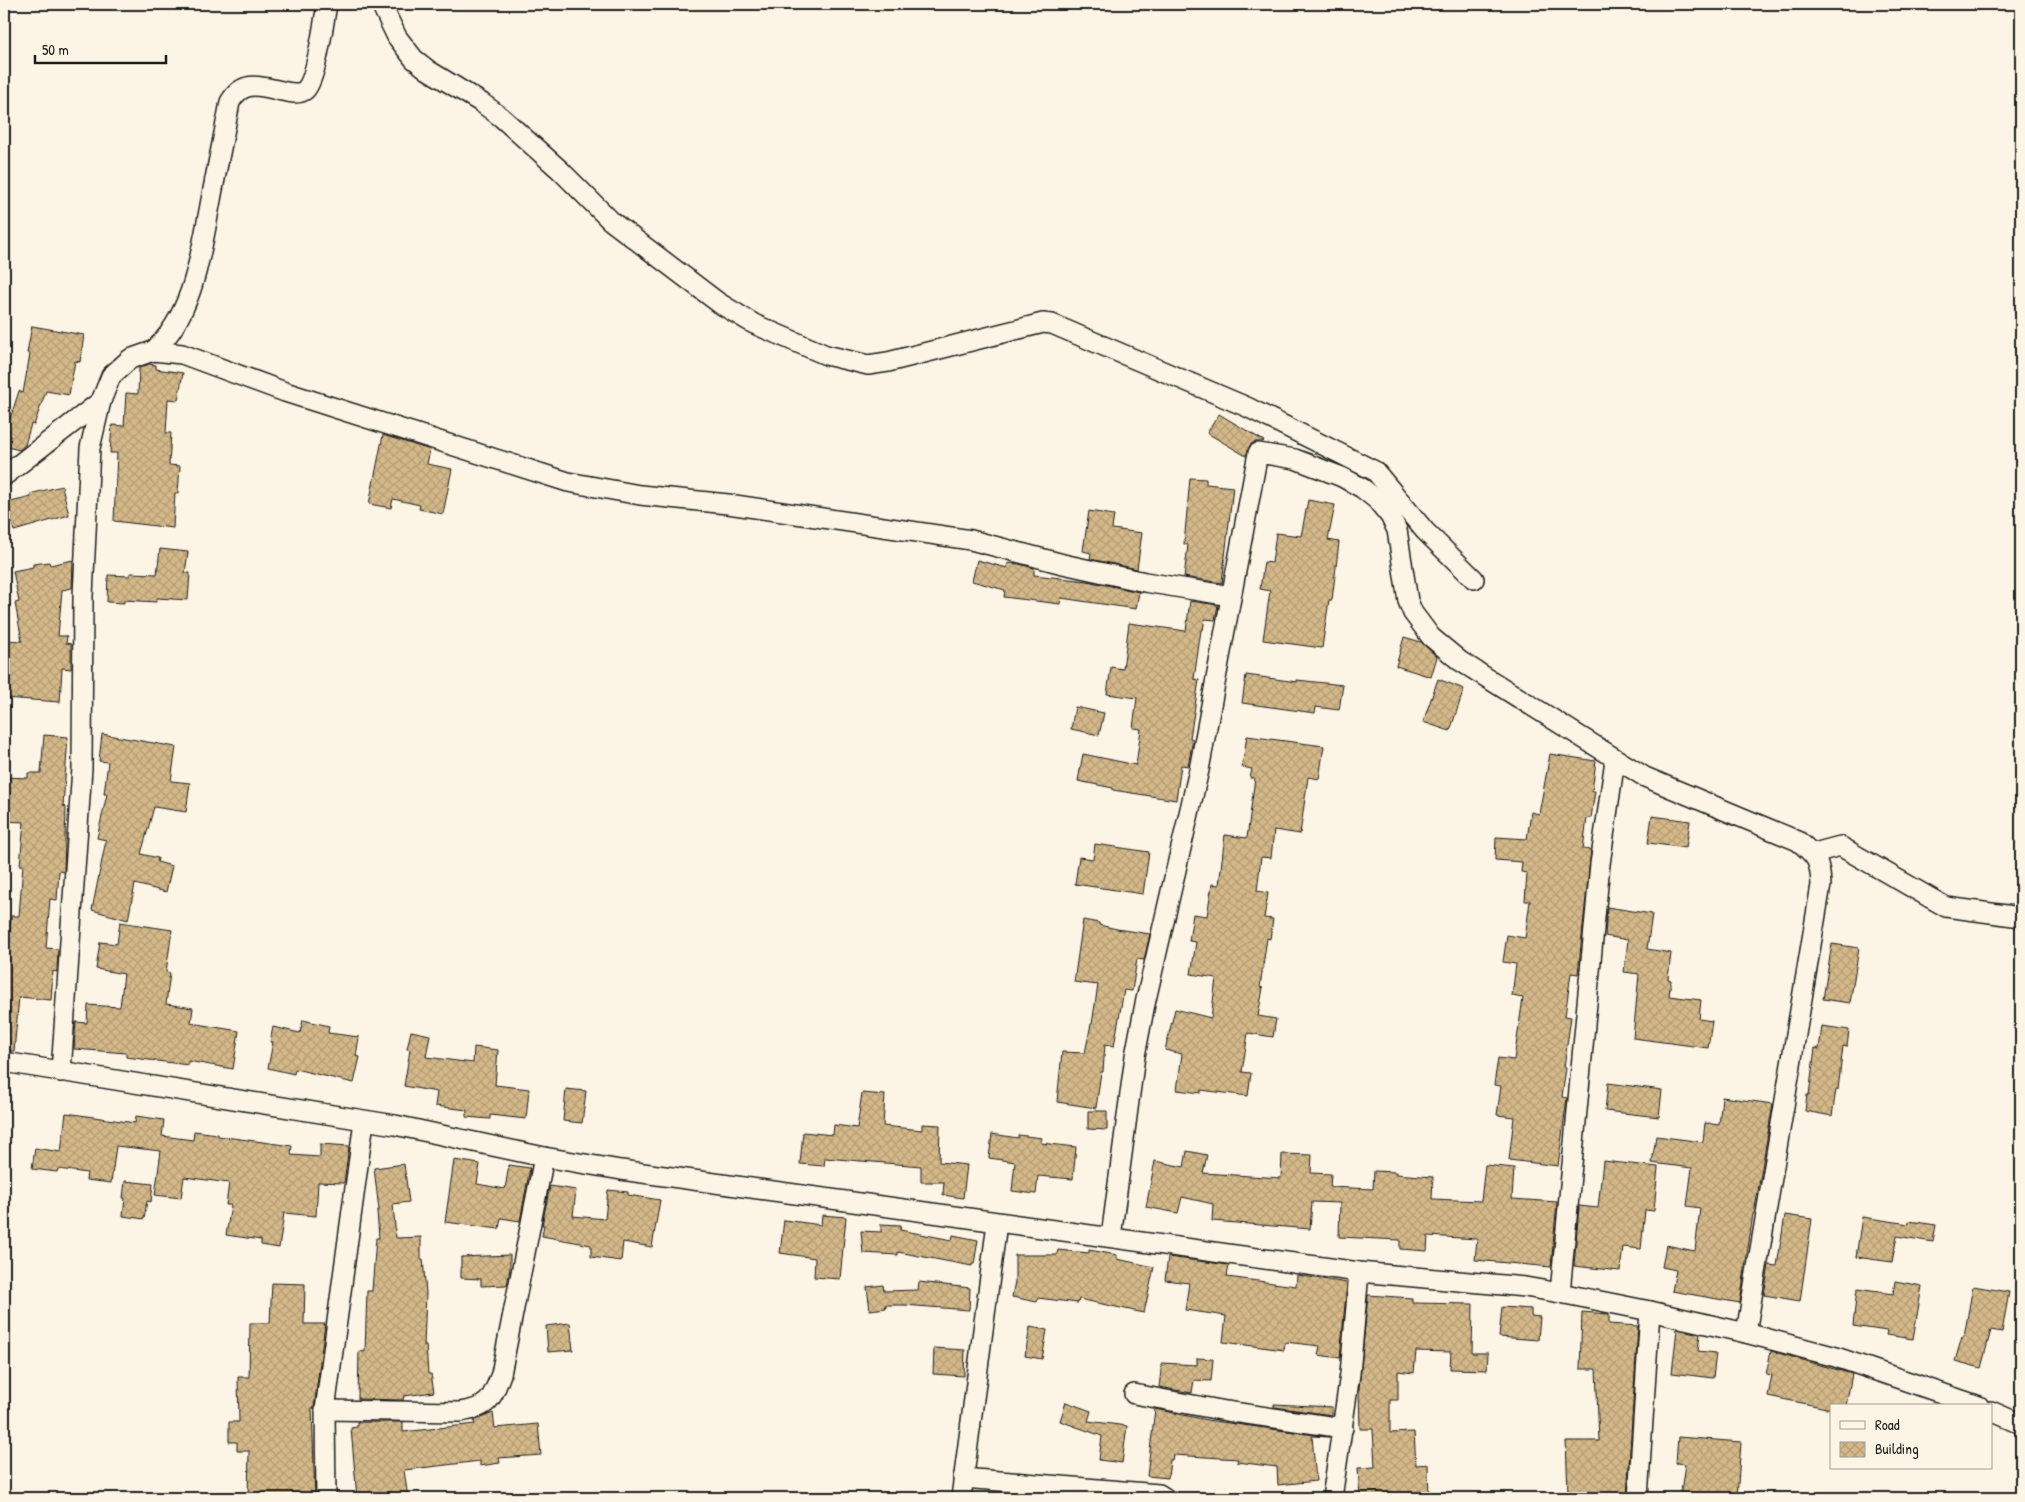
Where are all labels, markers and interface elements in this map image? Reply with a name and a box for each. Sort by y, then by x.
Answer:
scale bar [35,32,166,64]
text: 50 m [42,39,69,60]
legend [1830,1404,1992,1470]
text: Road [1875,1414,1900,1435]
text: Building [1875,1438,1919,1459]

